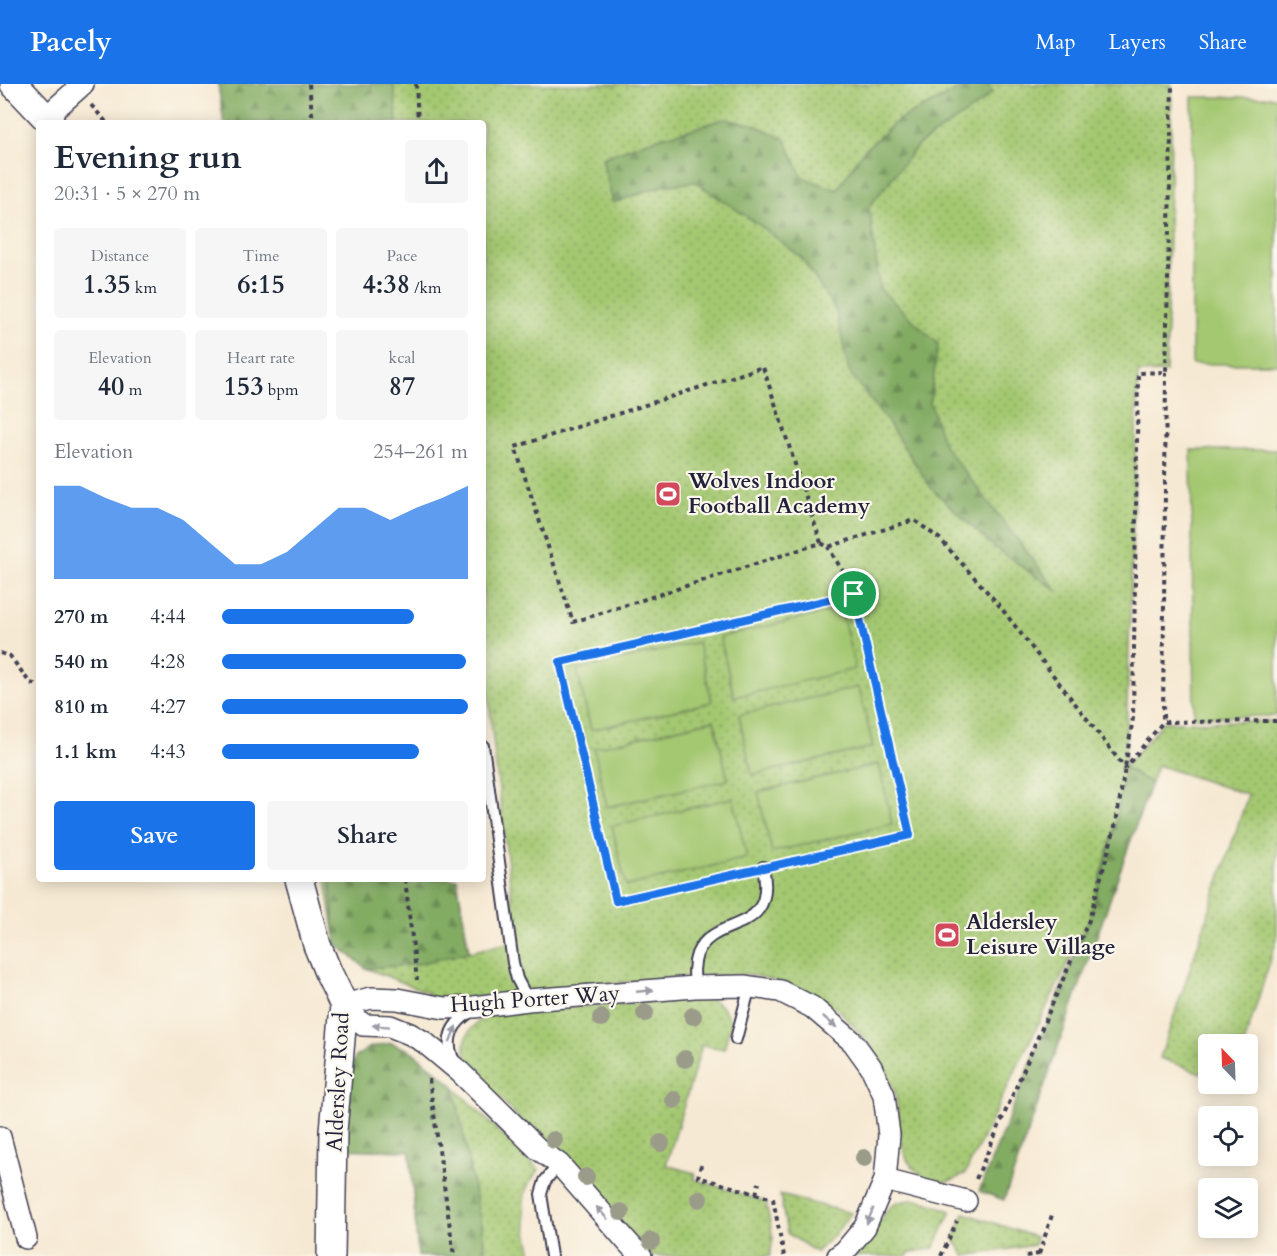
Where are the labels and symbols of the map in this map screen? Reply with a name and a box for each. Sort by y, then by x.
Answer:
place label: Wolves Indoor Football Academy [687,466,871,521]
sports icon: Wolves Indoor Football Academy [653,479,683,509]
pin [828,568,879,619]
place label: Aldersley Leisure Village [966,907,1116,962]
sports icon: Aldersley Leisure Village [932,920,962,950]
street label: Hugh Porter Way [449,978,621,1020]
one-way arrow [636,986,655,996]
street label: Aldersley Road [319,1011,357,1153]
one-way arrow [822,1015,837,1028]
one-way arrow [372,1022,391,1031]
one-way arrow [448,1025,458,1043]
north arrow [1198,1034,1258,1094]
one-way arrow [596,1206,609,1221]
one-way arrow [865,1207,875,1225]

